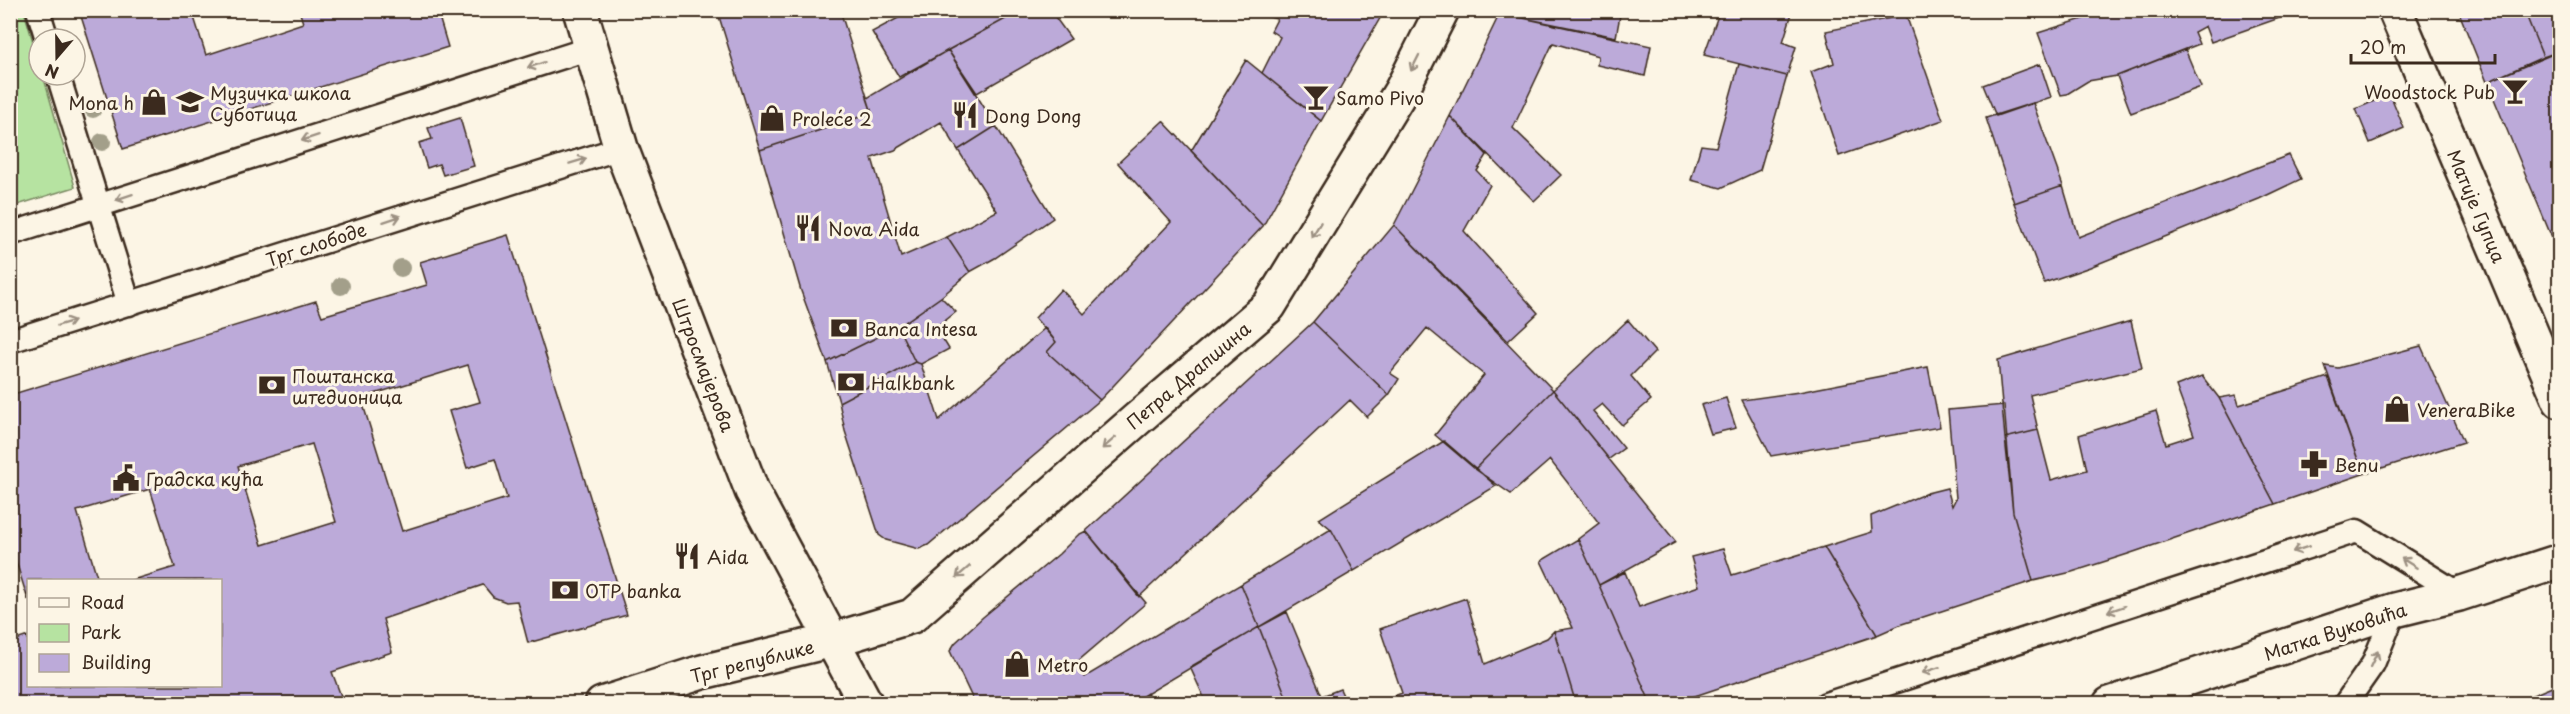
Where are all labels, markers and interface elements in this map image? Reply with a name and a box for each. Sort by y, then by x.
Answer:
north arrow [27,27,87,87]
scale bar [2351,27,2495,65]
text: 20 m [2360,33,2406,60]
one-way arrow [1409,53,1421,71]
text: N [41,59,62,85]
one-way arrow [527,61,546,72]
bar icon: Woodstock Pub [2500,76,2530,106]
place label: Woodstock Pub [2364,78,2495,105]
place label: Музичка школа Суботица [210,79,351,127]
bar icon: Samo Pivo [1301,82,1331,112]
place label: Samo Pivo [1336,84,1424,111]
shop icon: Mona h [139,87,169,117]
school or university icon: Музичка школа Суботица [175,87,205,117]
place label: Mona h [69,89,134,116]
restaurant icon: Dong Dong [950,100,980,130]
place label: Dong Dong [985,102,1082,129]
shop icon: Proleće 2 [757,103,787,133]
place label: Proleće 2 [792,105,872,132]
one-way arrow [301,133,320,144]
street label: Матије Гупца [2441,145,2513,267]
one-way arrow [568,155,587,166]
one-way arrow [115,192,134,203]
one-way arrow [382,213,401,224]
restaurant icon: Nova Aida [793,213,823,243]
street label: Трг слободе [262,215,370,273]
place label: Nova Aida [828,215,920,242]
one-way arrow [1309,221,1321,238]
street label: Штросмајерова [666,294,742,436]
bank icon: Banca Intesa [829,313,859,343]
place label: Banca Intesa [864,315,978,342]
street label: Петра Драпшина [1120,315,1256,435]
one-way arrow [56,317,75,328]
place label: Поштанска штедионица [292,362,403,410]
bank icon: Halkbank [836,367,866,397]
place label: Halkbank [871,369,955,396]
bank icon: Поштанска штедионица [257,370,287,400]
shop icon: VeneraBike [2382,394,2412,424]
place label: VeneraBike [2417,396,2515,423]
one-way arrow [1102,436,1117,450]
pharmacy icon: Benu [2299,449,2329,479]
place label: Benu [2334,451,2378,478]
public building icon: Градска кућа [111,463,141,493]
place label: Градска кућа [146,465,264,492]
restaurant icon: Aida [672,541,702,571]
place label: Aida [707,543,749,570]
one-way arrow [2292,544,2311,555]
one-way arrow [2401,556,2418,569]
one-way arrow [955,565,970,579]
bank icon: OTP banka [550,575,580,605]
place label: OTP banka [585,577,682,604]
legend [27,579,222,687]
text: Road [81,588,125,615]
street label: Матка Вуковића [2260,595,2410,667]
one-way arrow [2107,605,2126,616]
text: Park [81,618,121,645]
street label: Трг републике [687,633,817,689]
text: Building [81,648,151,675]
shop icon: Metro [1002,649,1032,679]
place label: Metro [1037,651,1088,678]
one-way arrow [2369,651,2381,669]
one-way arrow [1922,665,1940,676]

